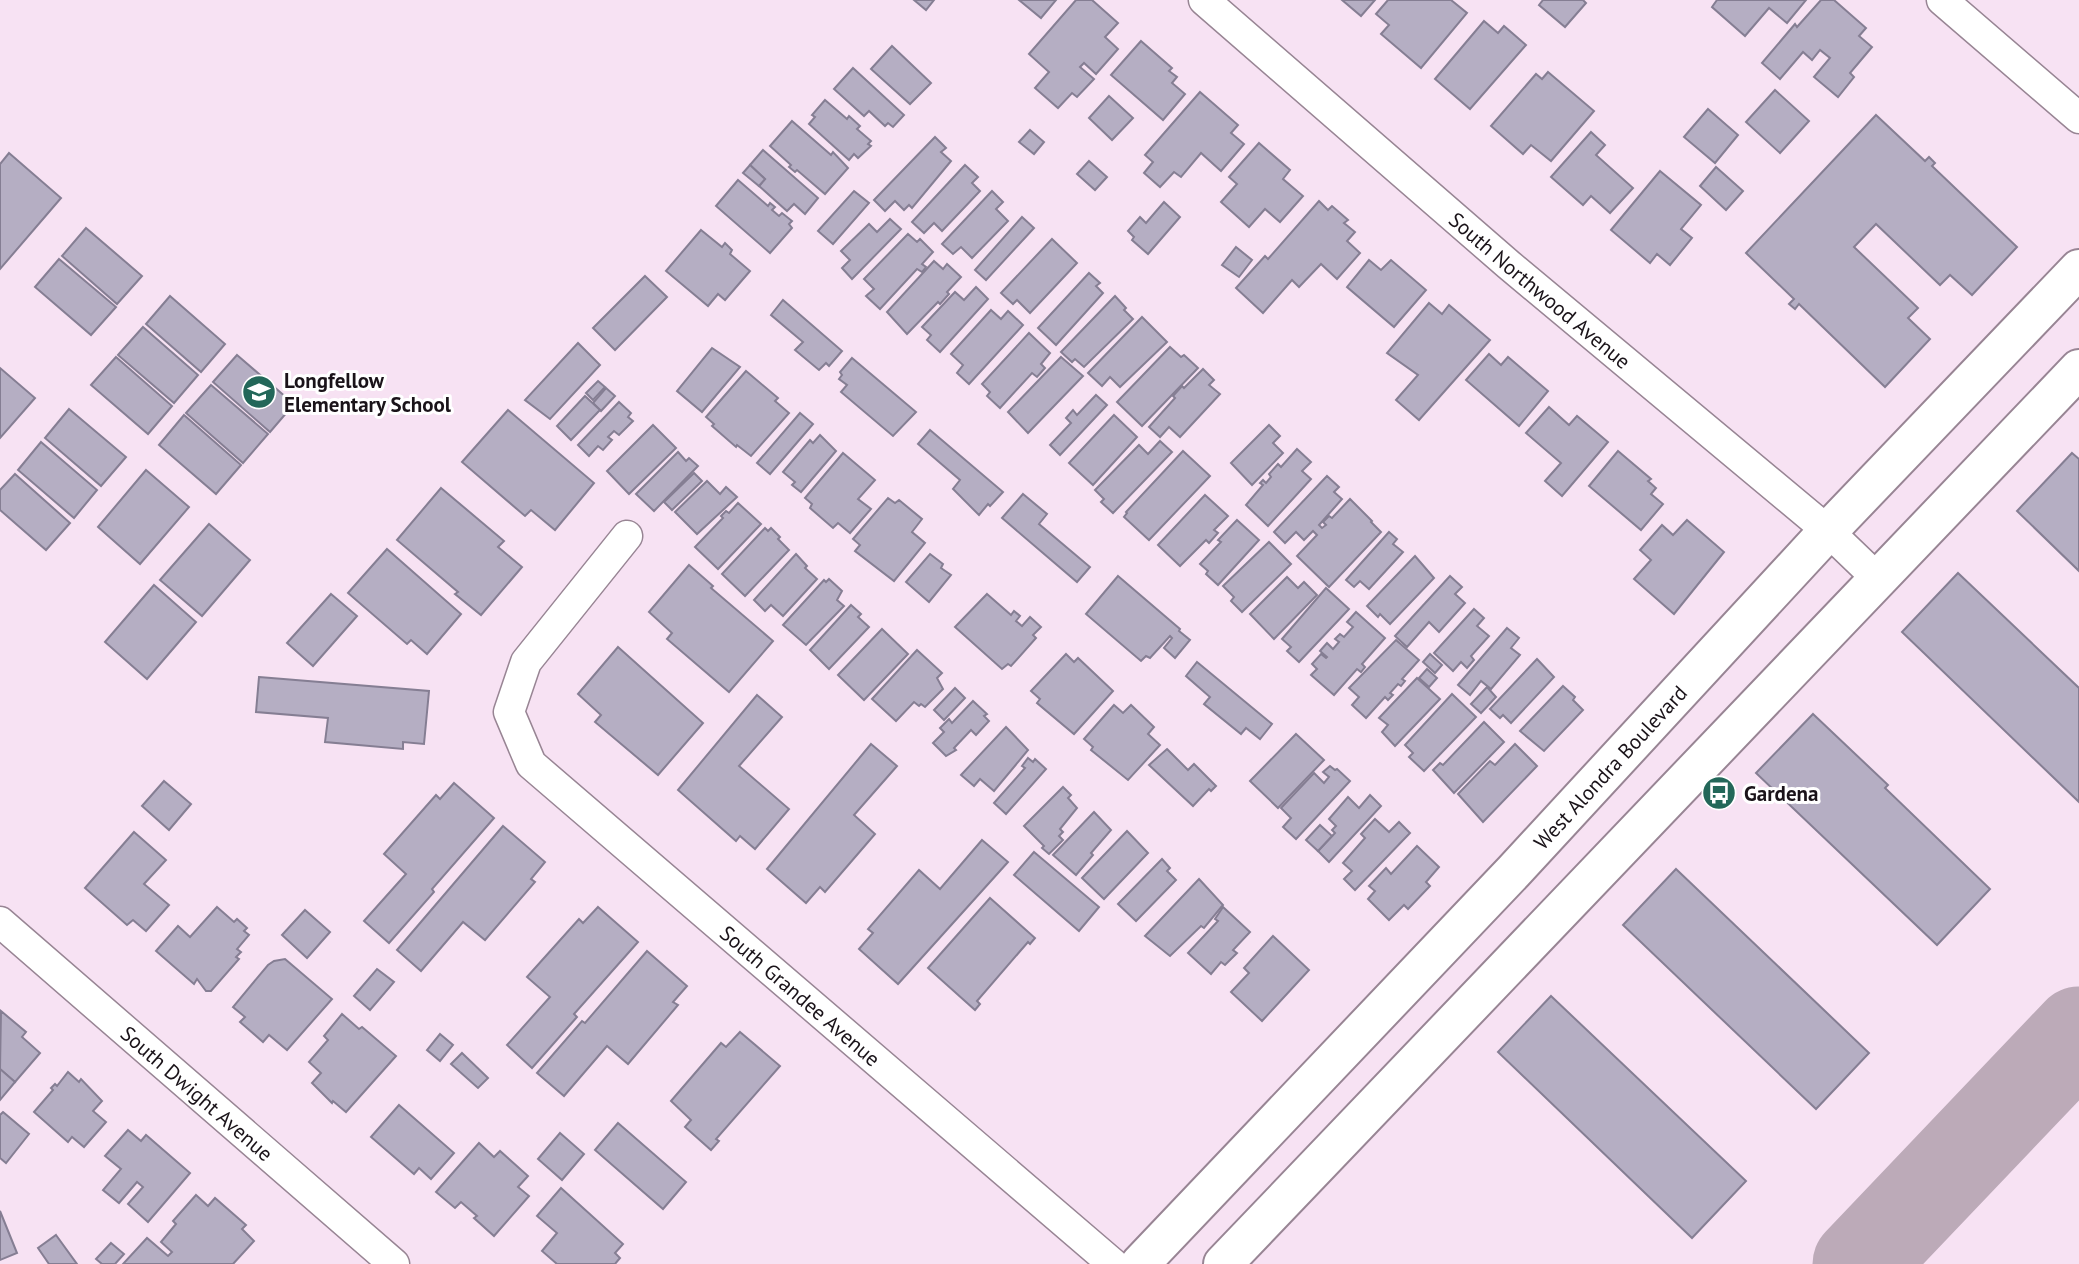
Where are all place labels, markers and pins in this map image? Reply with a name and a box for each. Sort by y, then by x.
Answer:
place label: Longfellow Elementary School [284,367,452,418]
school or university icon: Longfellow Elementary School [240,373,278,411]
bus stop icon: Gardena [1700,774,1738,812]
place label: Gardena [1744,780,1818,807]

